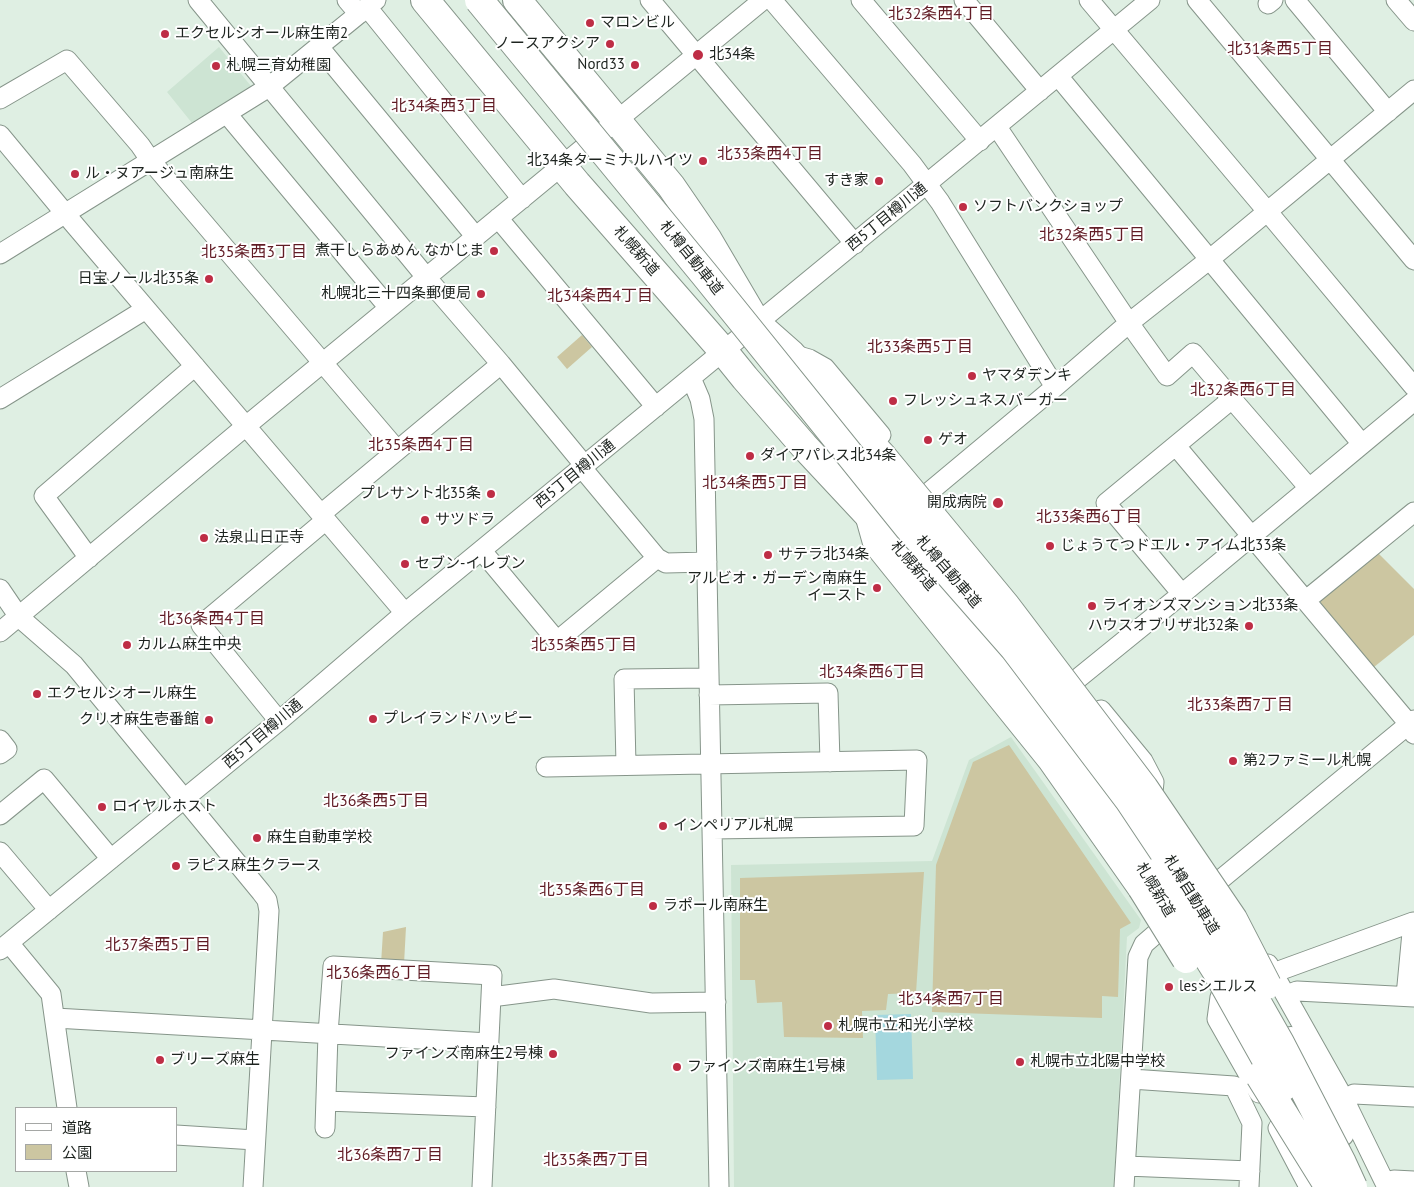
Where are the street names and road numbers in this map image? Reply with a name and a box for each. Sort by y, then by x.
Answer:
street label: 西5丁目樽川通 [843,179,931,255]
street label: 札樽自動車道 [656,217,726,299]
street label: 札幌新道 [610,222,662,280]
street label: 西5丁目樽川通 [531,436,619,512]
street label: 札樽自動車道 [912,532,984,612]
street label: 札幌新道 [887,537,939,595]
street label: 西5丁目樽川通 [220,696,306,772]
street label: 札樽自動車道 [1160,852,1222,938]
street label: 札幌新道 [1132,860,1178,920]

